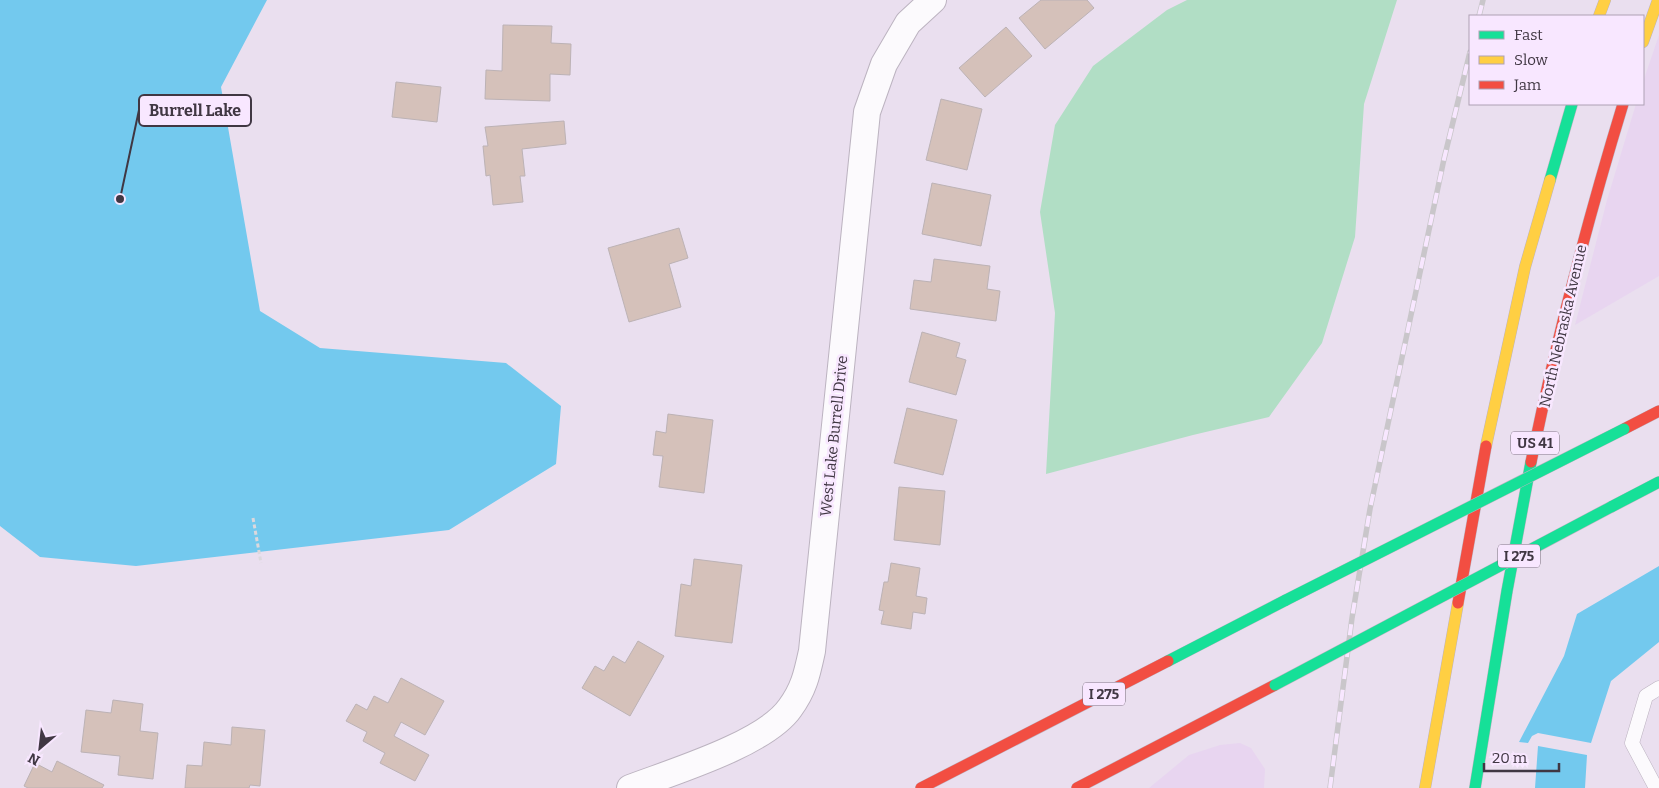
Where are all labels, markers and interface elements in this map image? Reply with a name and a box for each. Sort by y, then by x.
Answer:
legend [1469,15,1644,105]
text: Fast [1514,26,1543,44]
text: Slow [1514,51,1549,69]
text: Jam [1513,76,1542,94]
callout: Burrell Lake [139,95,251,126]
text: Burrell Lake [149,101,241,120]
street label: North Nebraska Avenue [1535,243,1591,409]
street label: West Lake Burrell Drive [817,355,851,517]
road number: US 41 [1511,432,1559,454]
road number: I 275 [1498,544,1540,568]
road number: I 275 [1083,682,1125,706]
north arrow [15,723,65,773]
scale bar [1484,740,1559,772]
text: N [25,749,43,769]
text: 20 m [1492,749,1528,767]

